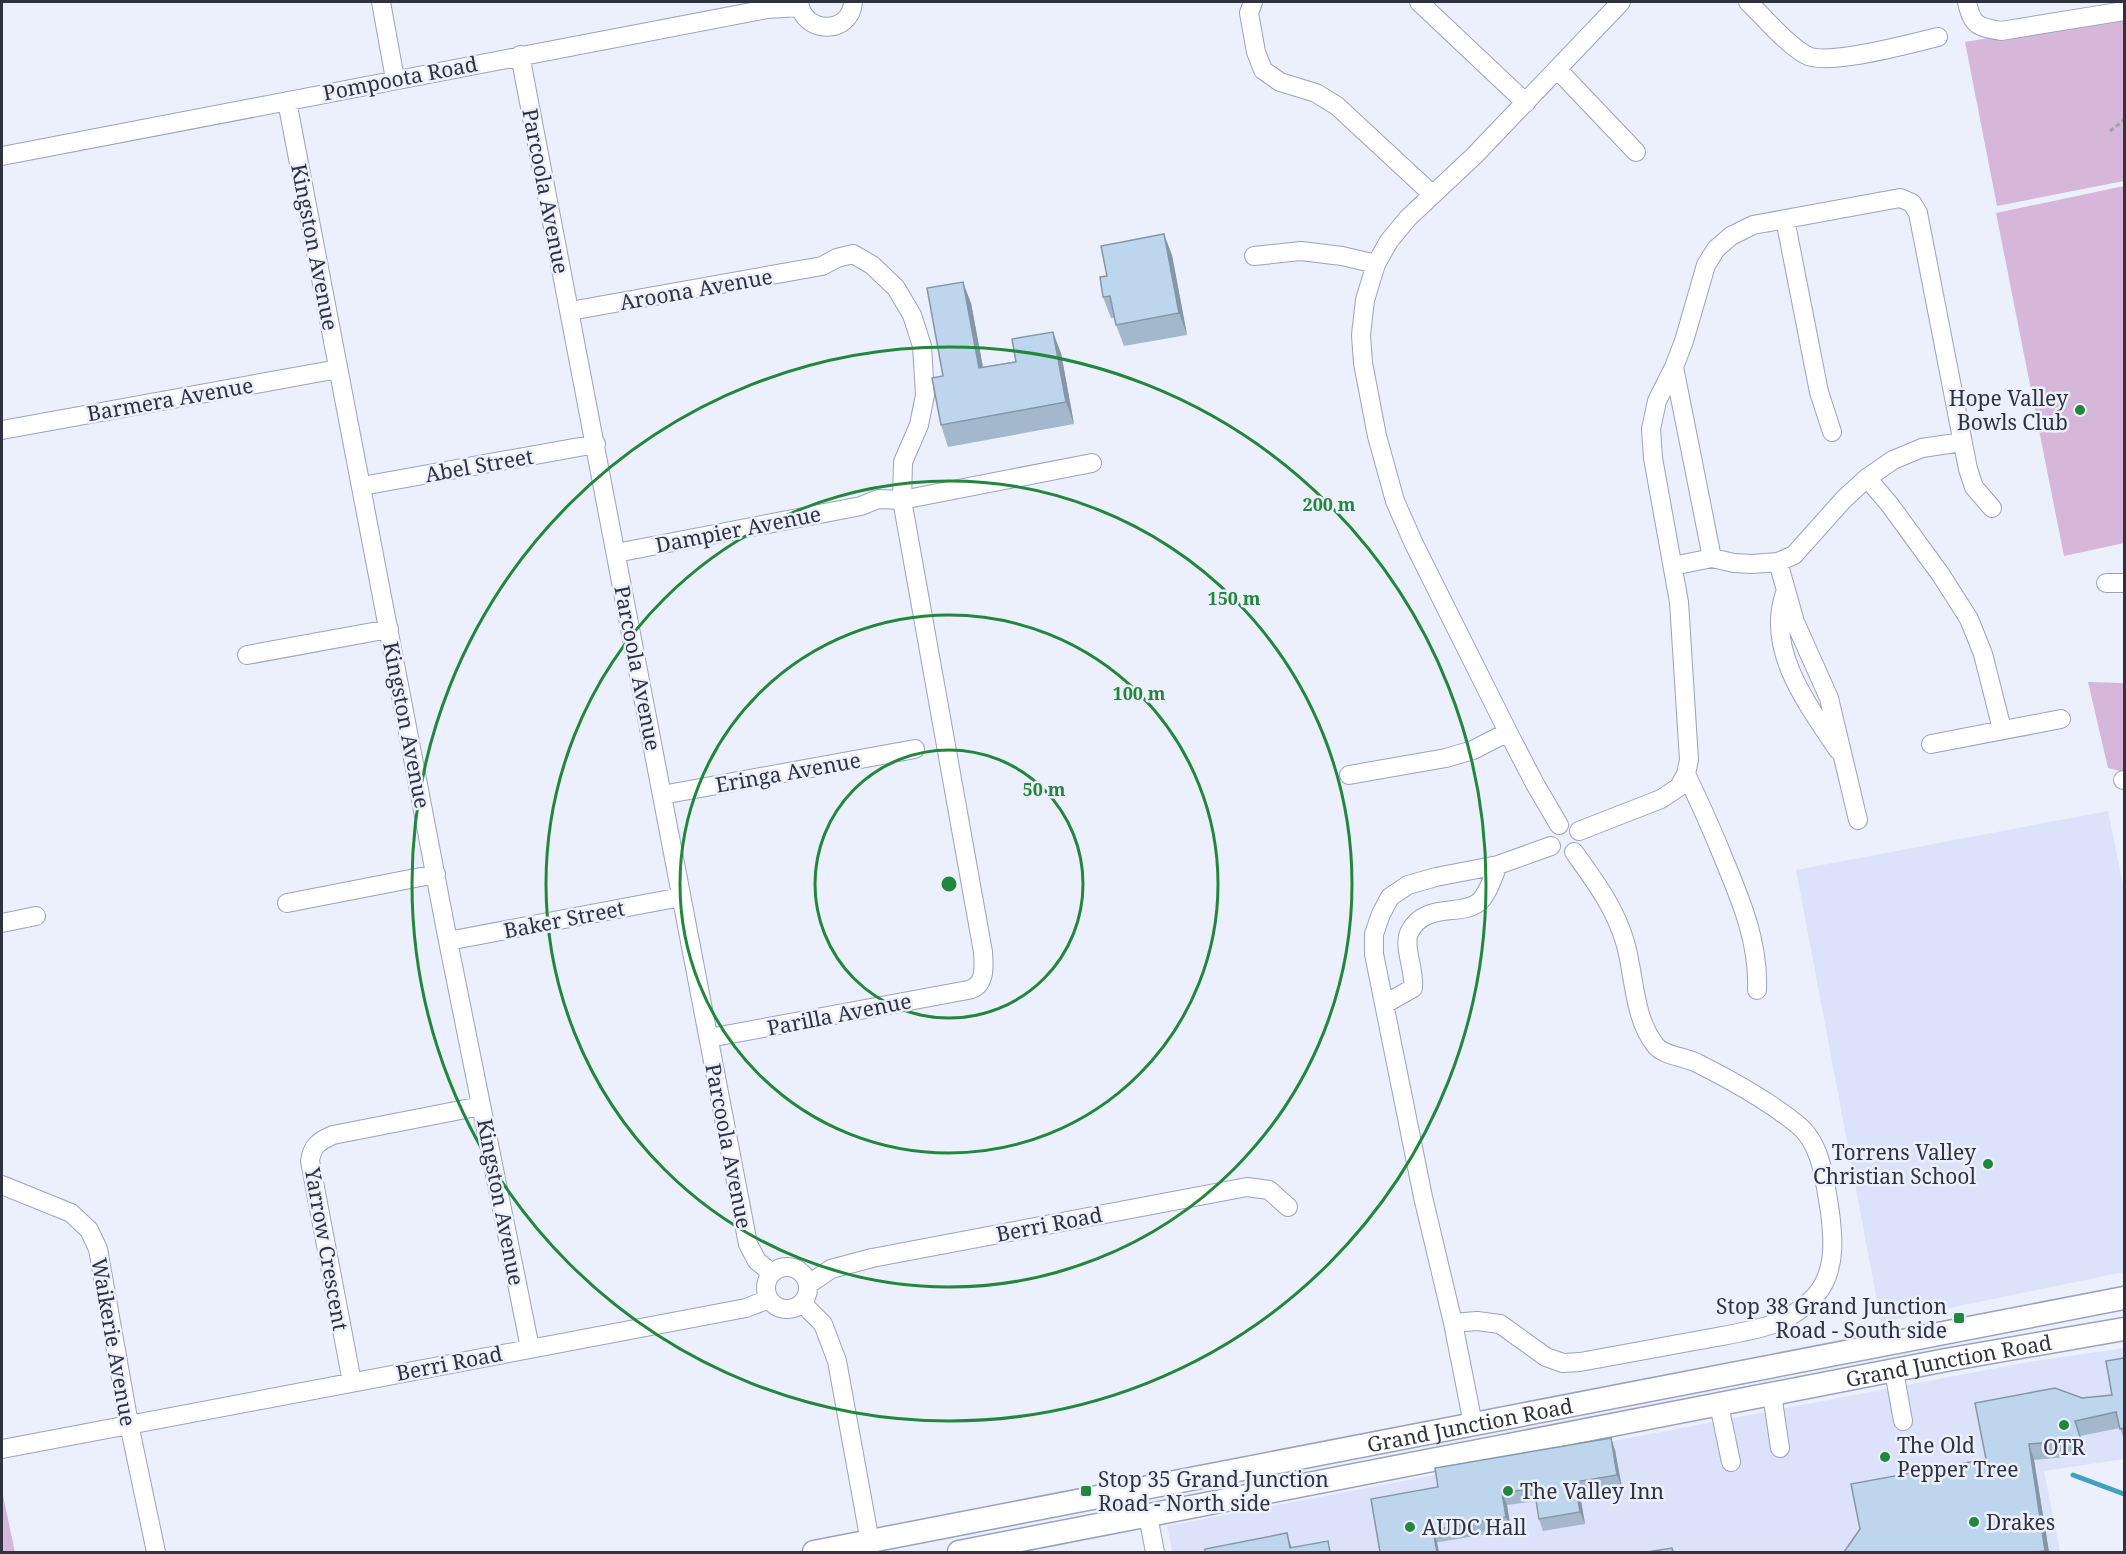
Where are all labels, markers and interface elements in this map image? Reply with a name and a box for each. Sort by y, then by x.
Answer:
street label: Pompoota Road [320,49,480,107]
street label: Parcoola Avenue [516,106,576,276]
street label: Kingston Avenue [285,161,345,333]
street label: Aroona Avenue [617,262,775,316]
street label: Barmera Avenue [85,371,255,427]
place label: Hope Valley Bowls Club [1949,384,2068,436]
marker: Hope Valley Bowls Club [2073,403,2087,417]
street label: Abel Street [423,442,535,488]
text: 200 m [1303,492,1356,516]
street label: Dampier Avenue [653,499,823,559]
street label: Parcoola Avenue [608,583,668,753]
text: 150 m [1208,586,1261,610]
street label: Kingston Avenue [377,639,437,811]
text: 100 m [1113,681,1166,705]
street label: Eringa Avenue [713,745,863,799]
text: 50 m [1023,777,1066,801]
centre of rings [939,874,959,894]
street label: Baker Street [501,894,627,944]
street label: Parilla Avenue [764,986,914,1042]
street label: Parcoola Avenue [699,1061,759,1231]
street label: Kingston Avenue [471,1116,531,1288]
place label: Torrens Valley Christian School [1813,1138,1976,1190]
marker: Torrens Valley Christian School [1981,1157,1995,1171]
street label: Yarrow Crescent [299,1164,355,1333]
street label: Berri Road [994,1200,1105,1248]
street label: Waikerie Avenue [85,1256,143,1428]
place label: Stop 38 Grand Junction Road - South side [1716,1292,1947,1344]
marker: Stop 38 Grand Junction Road - South side [1952,1311,1966,1325]
street label: Grand Junction Road [1843,1328,2054,1393]
street label: Berri Road [394,1339,505,1387]
street label: Grand Junction Road [1365,1391,1575,1458]
marker: OTR [2057,1418,2071,1432]
place label: The Old Pepper Tree [1897,1431,2019,1483]
place label: OTR [2043,1433,2085,1461]
marker: The Old Pepper Tree [1878,1450,1892,1464]
place label: Stop 35 Grand Junction Road - North side [1098,1465,1329,1517]
place label: The Valley Inn [1520,1477,1664,1505]
marker: Stop 35 Grand Junction Road - North side [1079,1484,1093,1498]
marker: The Valley Inn [1501,1484,1515,1498]
place label: Drakes [1986,1508,2055,1536]
place label: AUDC Hall [1422,1513,1527,1541]
marker: Drakes [1967,1515,1981,1529]
marker: AUDC Hall [1403,1520,1417,1534]

